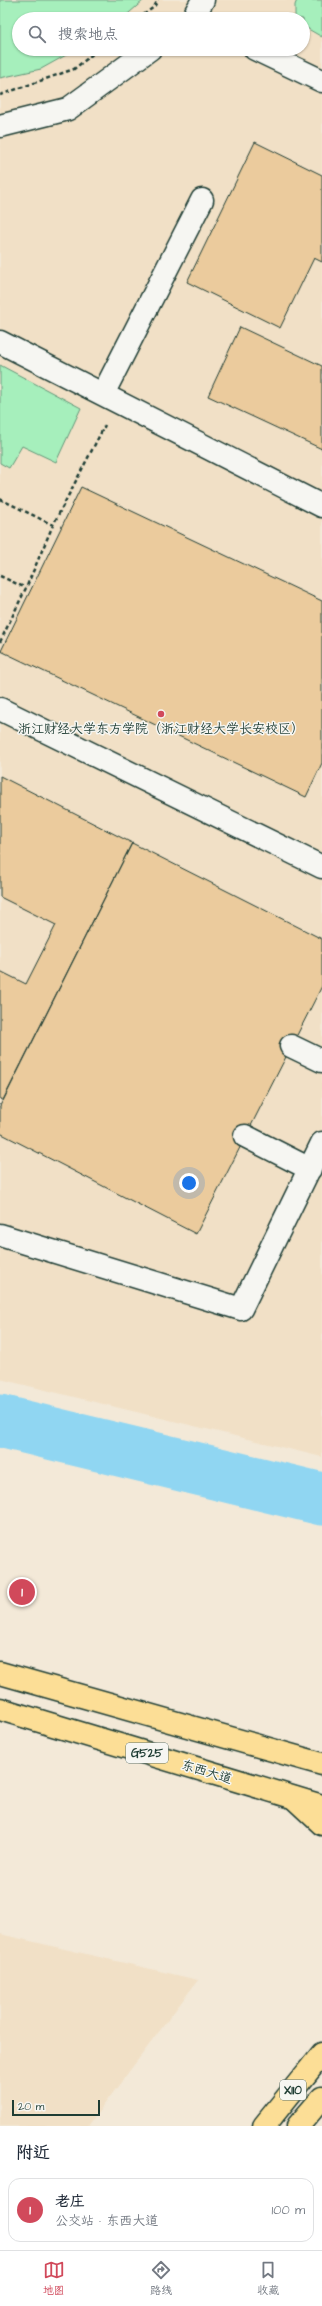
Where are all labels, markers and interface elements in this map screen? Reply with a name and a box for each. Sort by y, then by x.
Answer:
search box [12,12,310,56]
icon: search [26,23,48,45]
text: 搜索地点 [58,24,118,45]
marker: 浙江财经大学东方学院（浙江财经大学长安校区） [156,709,166,719]
place label: 浙江财经大学东方学院（浙江财经大学长安校区） [18,720,304,738]
your location [179,1173,199,1193]
pin: 1 [9,1577,35,1607]
road number: G525 [126,1743,168,1763]
street label: 东西大道 [179,1756,234,1788]
road number: X110 [280,2080,306,2100]
scale bar [12,2098,100,2117]
text: 20 m [18,2099,44,2114]
text: 附近 [16,2141,50,2165]
text: 老庄 [55,2191,85,2212]
text: 1 [29,2201,31,2219]
text: 100 m [272,2201,305,2219]
text: 公交站 · 东西大道 [55,2212,158,2230]
tab: 地图 [43,2259,65,2298]
tab: 路线 [150,2259,172,2298]
tab: 收藏 [257,2259,279,2298]

